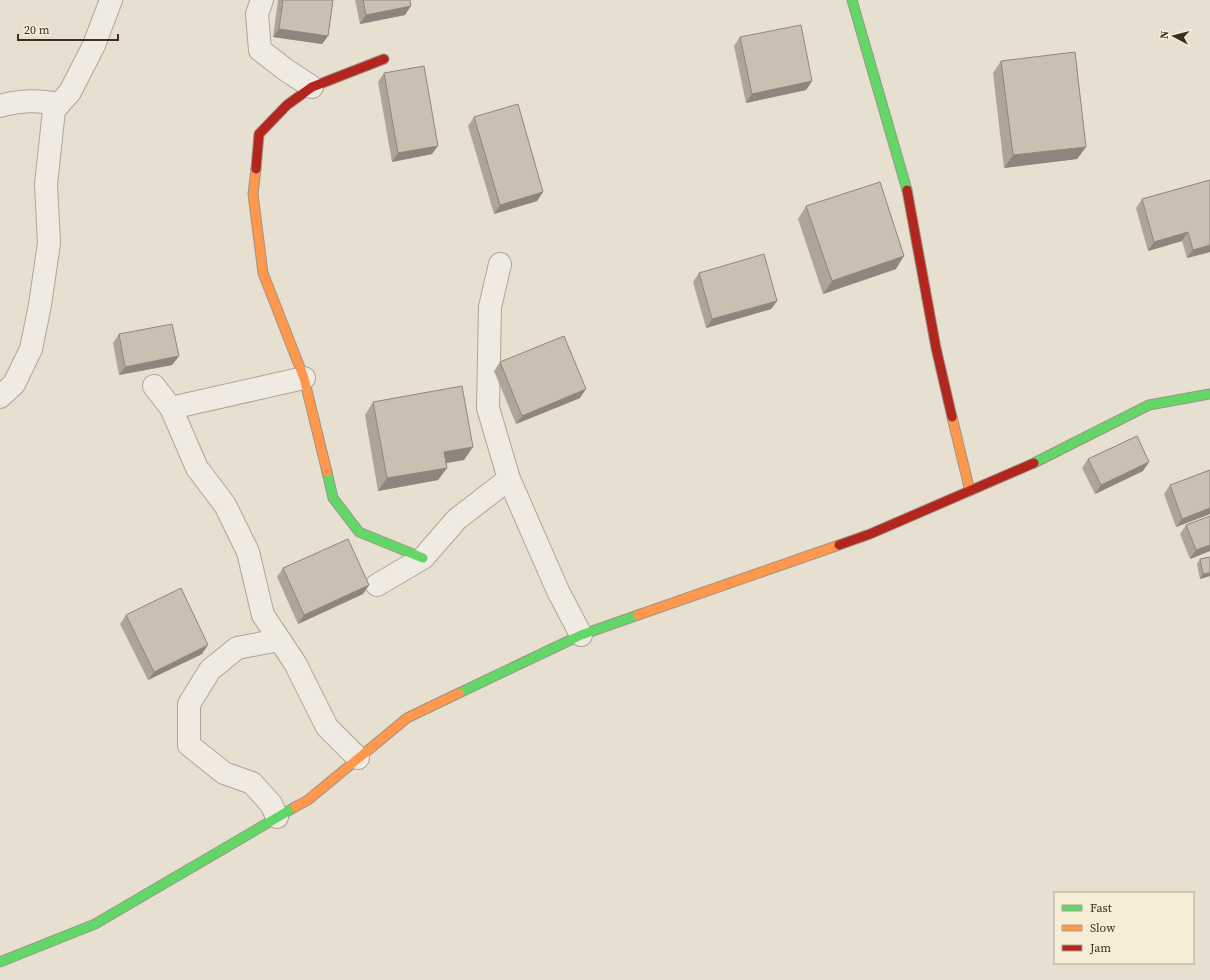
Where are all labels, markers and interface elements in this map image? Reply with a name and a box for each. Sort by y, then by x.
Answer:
scale bar [18,16,118,42]
north arrow [1154,16,1194,56]
text: 20 m [24,22,50,38]
text: N [1157,30,1173,40]
legend [1054,892,1194,964]
text: Fast [1090,900,1112,916]
text: Slow [1090,920,1116,936]
text: Jam [1089,940,1111,956]

